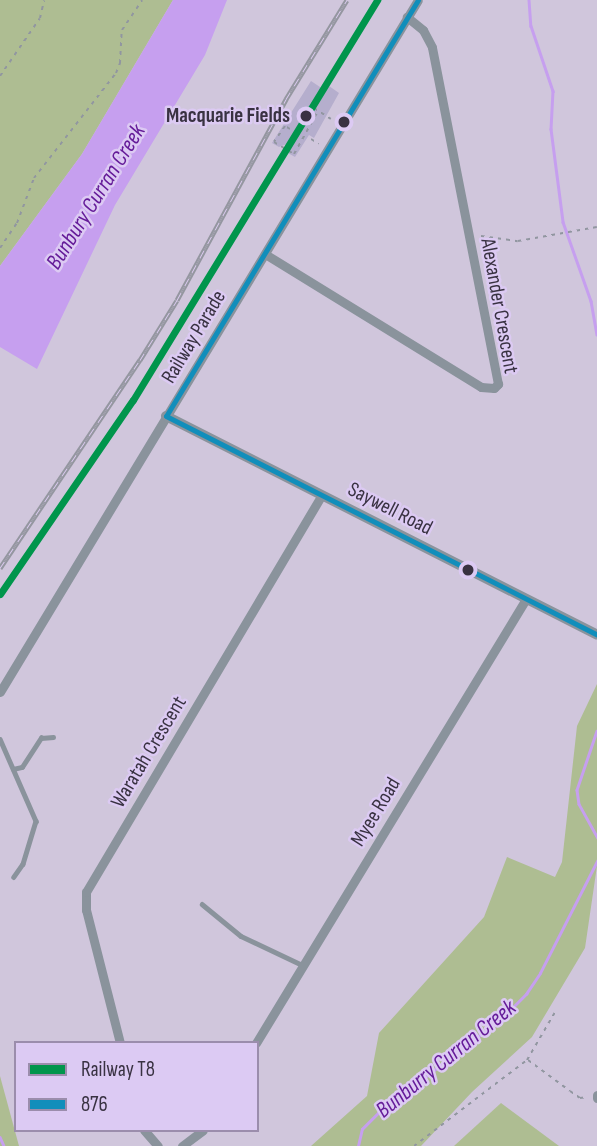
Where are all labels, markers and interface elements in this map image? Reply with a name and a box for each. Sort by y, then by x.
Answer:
place label: Macquarie Fields [166,103,290,129]
marker: Macquarie Fields [296,106,316,126]
unlabelled marker [337,115,351,129]
water label: Bunbury Curran Creek [40,119,152,275]
street label: Alexander Crescent [475,236,523,376]
street label: Railway Parade [156,286,232,388]
street label: Saywell Road [344,477,436,541]
unlabelled marker [461,563,475,577]
street label: Waratah Crescent [106,692,192,812]
street label: Myee Road [346,773,406,851]
water label: Bunburry Curran Creek [370,994,522,1124]
legend [14,1041,259,1132]
text: Railway T8 [81,1057,155,1082]
text: 876 [81,1092,108,1117]

